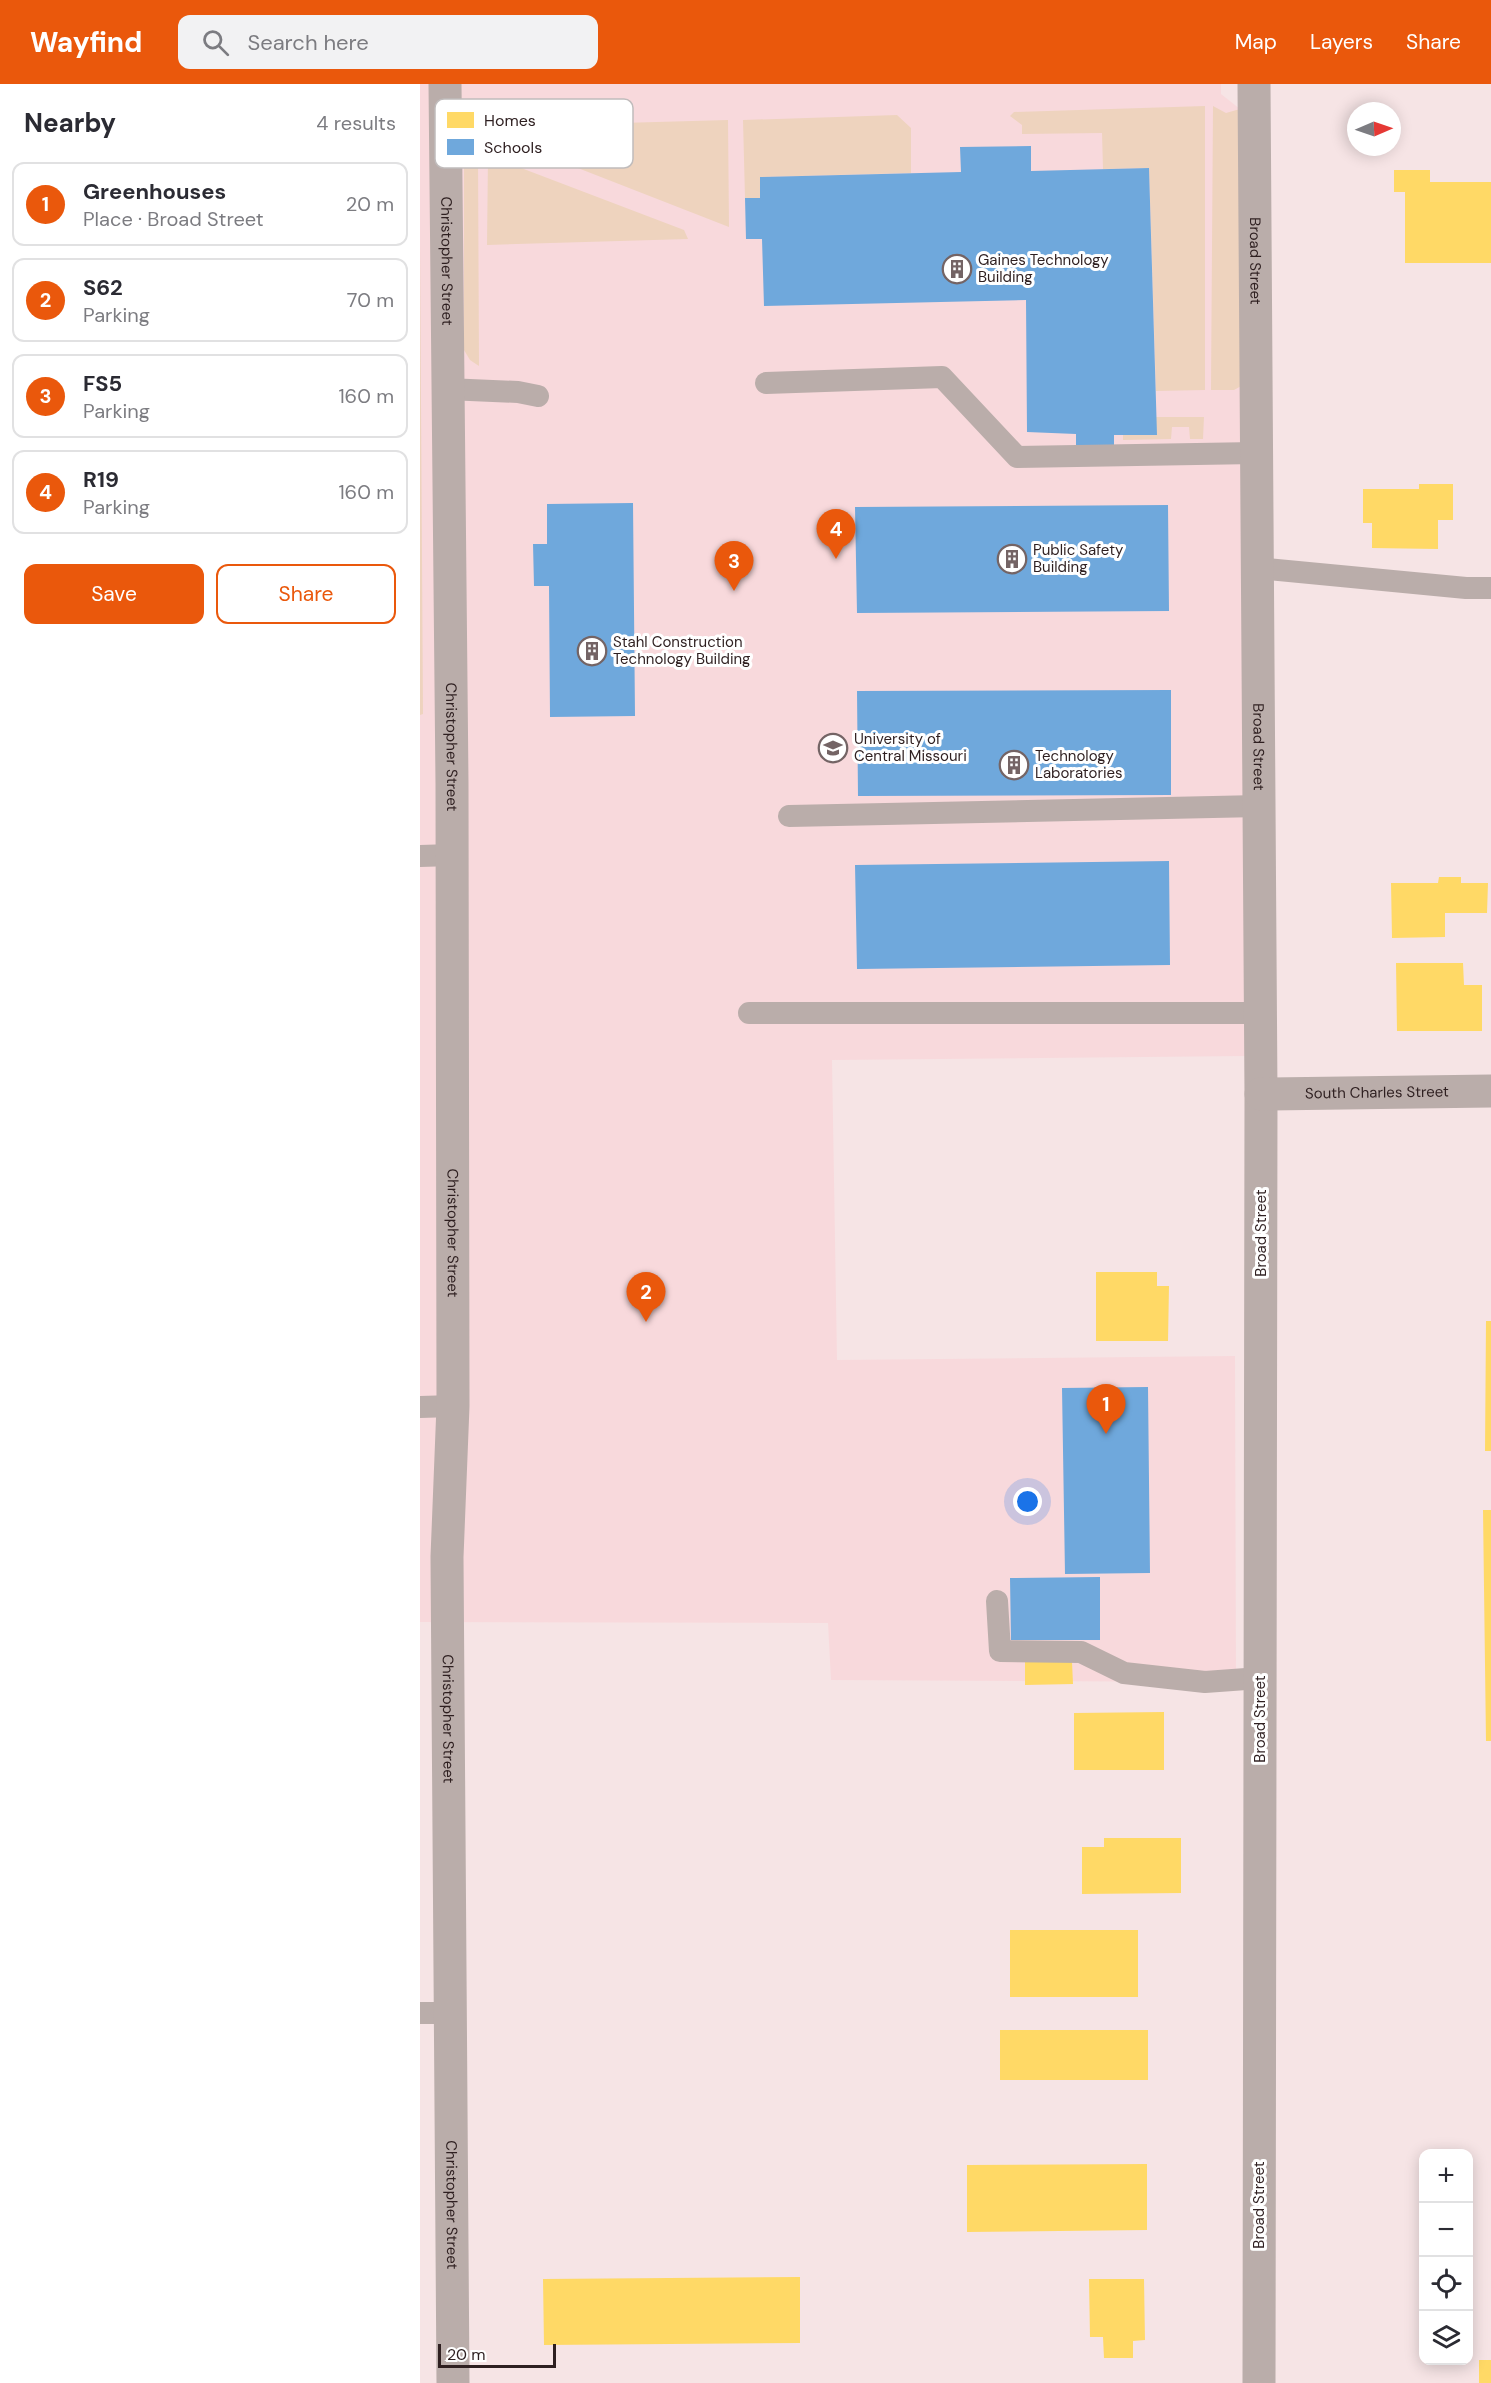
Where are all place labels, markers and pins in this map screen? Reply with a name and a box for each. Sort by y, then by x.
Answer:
place label: Gaines Technology Building [978,250,1109,287]
building icon: Gaines Technology Building [941,253,973,285]
pin: 4 [816,510,856,559]
place label: Public Safety Building [1033,540,1124,577]
pin: 3 [714,542,754,591]
building icon: Public Safety Building [996,543,1028,575]
place label: Stahl Construction Technology Building [613,632,751,669]
building icon: Stahl Construction Technology Building [576,635,608,667]
place label: University of Central Missouri [854,729,967,766]
school or university icon: University of Central Missouri [817,732,849,764]
place label: Technology Laboratories [1035,746,1123,783]
building icon: Technology Laboratories [998,749,1030,781]
pin: 2 [626,1272,666,1322]
pin: 1 [1086,1384,1126,1434]

